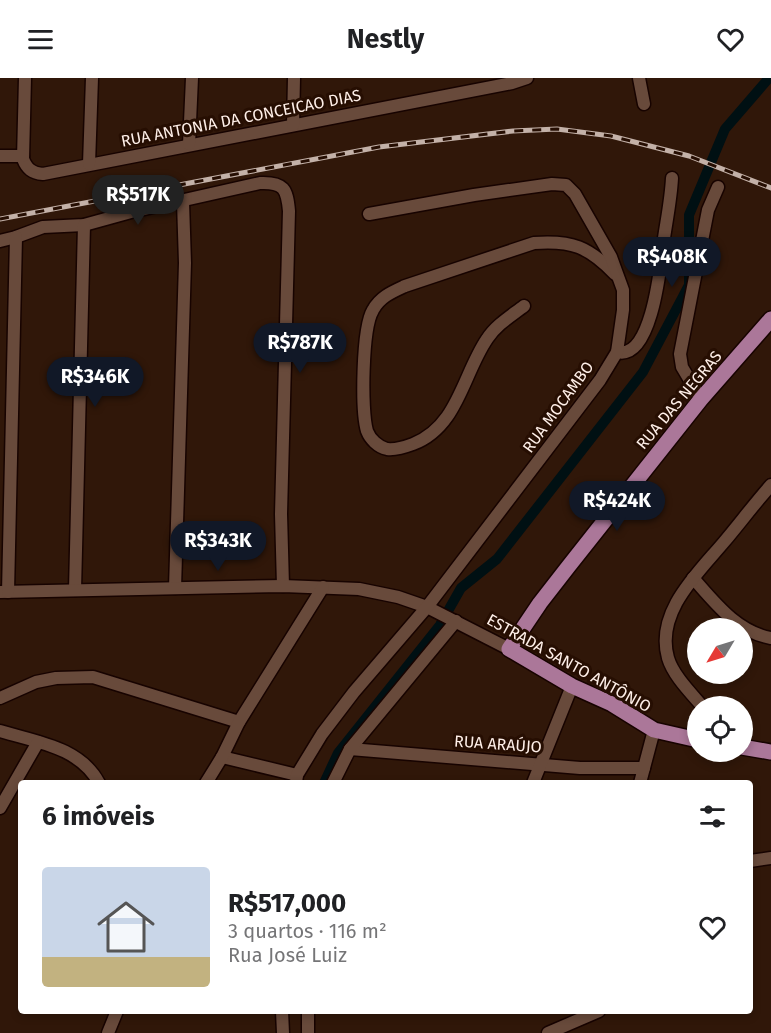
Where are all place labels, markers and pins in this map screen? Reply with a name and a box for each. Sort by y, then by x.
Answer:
pin: R$517K [89,175,187,226]
pin: R$408K [623,237,721,288]
pin: R$787K [251,323,349,374]
pin: R$346K [46,357,144,408]
pin: R$424K [568,481,666,532]
pin: R$343K [169,521,267,572]

